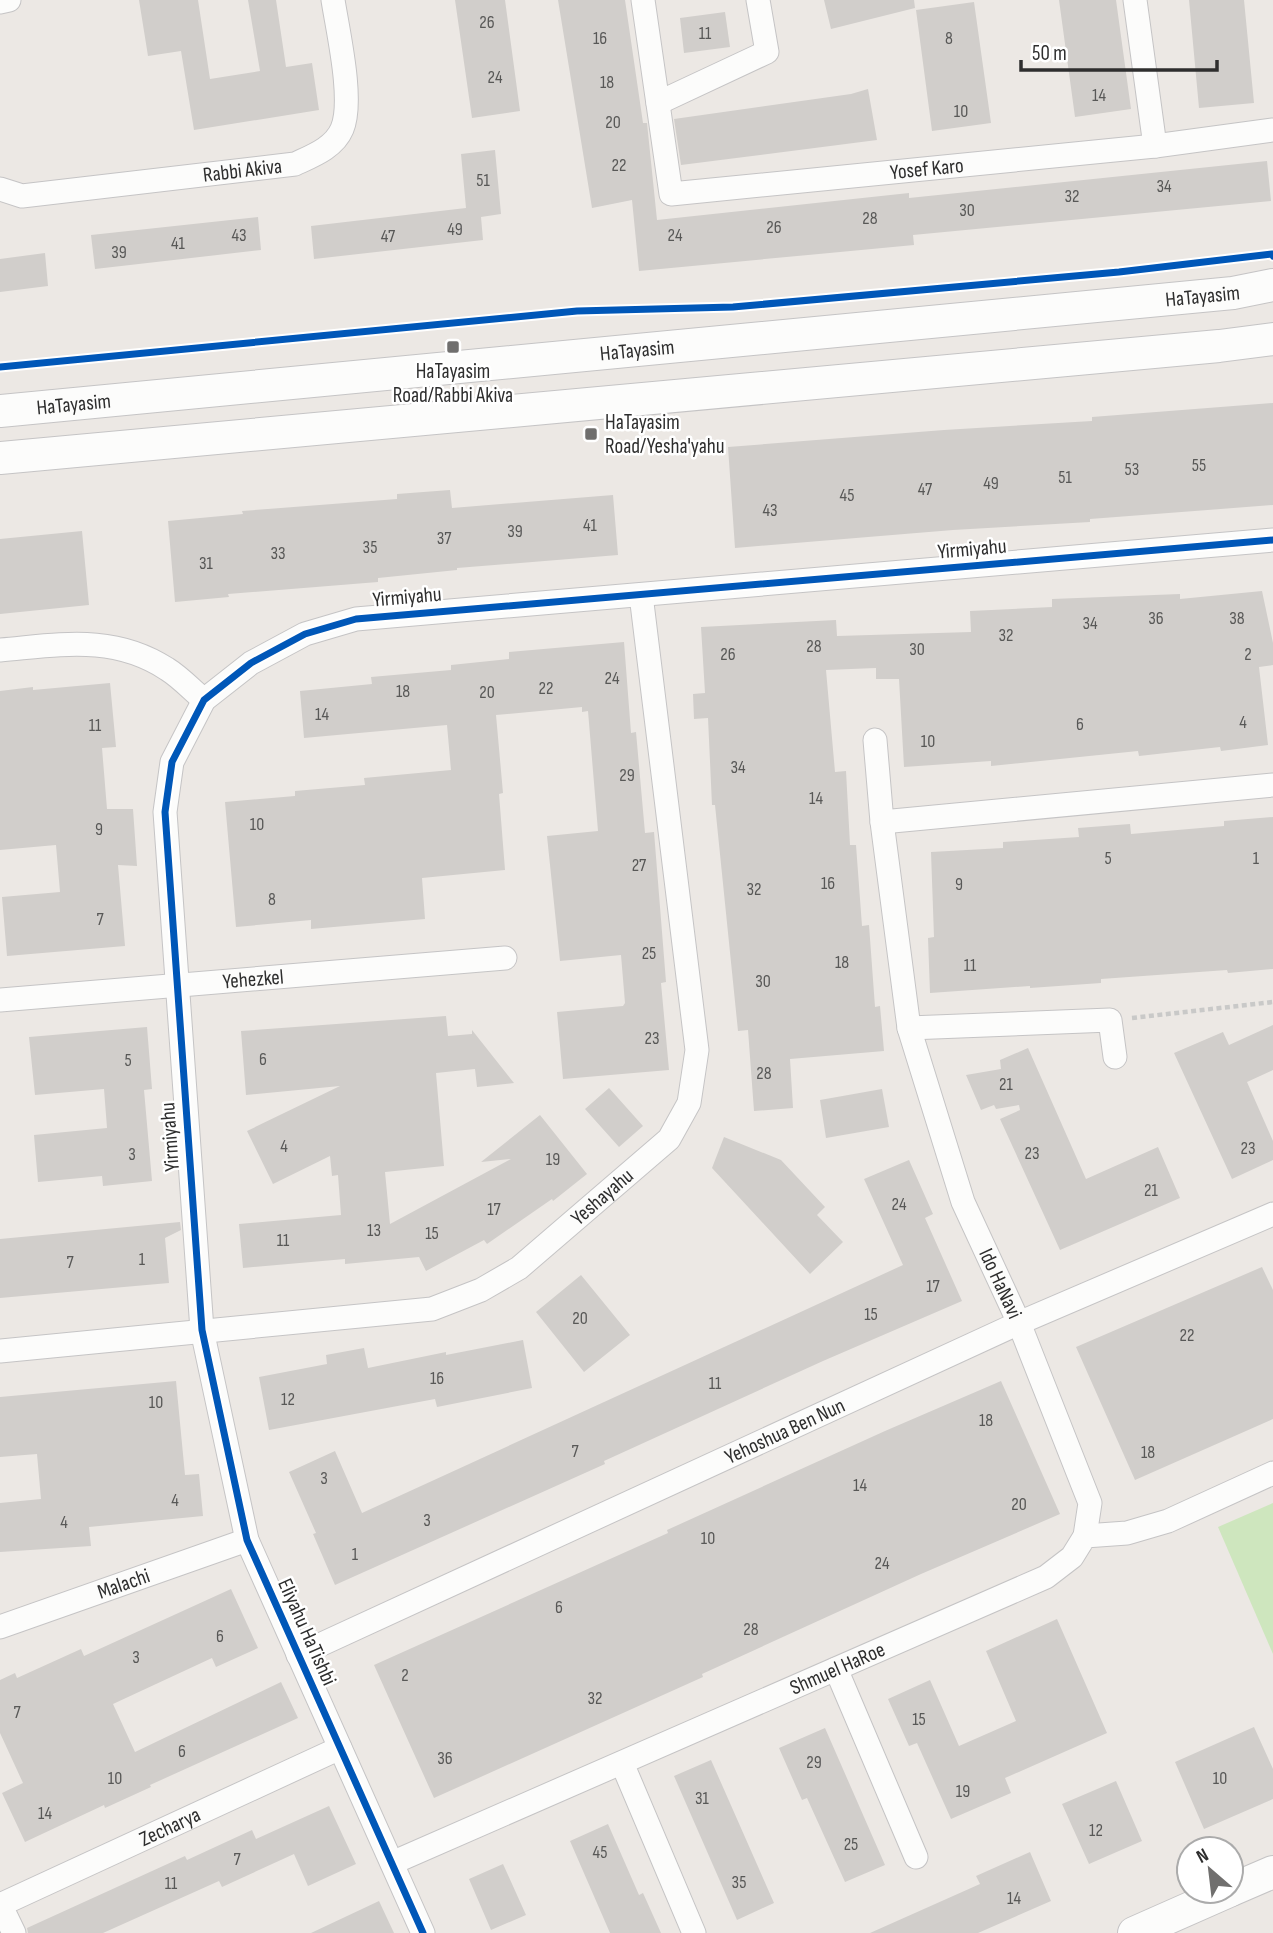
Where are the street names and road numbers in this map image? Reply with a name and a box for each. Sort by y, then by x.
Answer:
street label: Rabbi Akiva [202,153,283,187]
street label: Yosef Karo [889,153,965,185]
street label: HaTayasim [1164,280,1241,312]
street label: HaTayasim [599,334,675,366]
street label: HaTayasim [35,388,112,420]
street label: Yirmiyahu [937,534,1007,564]
street label: Yirmiyahu [372,582,442,612]
street label: Yehezkel [222,964,285,994]
street label: Yirmiyahu [155,1102,185,1172]
street label: Yeshayahu [566,1163,638,1230]
street label: Ido HaNavi [974,1244,1028,1323]
street label: Yehoshua Ben Nun [721,1392,849,1469]
street label: Malachi [94,1563,153,1604]
street label: Eliyahu HaTishbi [272,1575,342,1689]
street label: Shmuel HaRoe [786,1637,889,1700]
street label: Zecharya [135,1802,204,1851]

